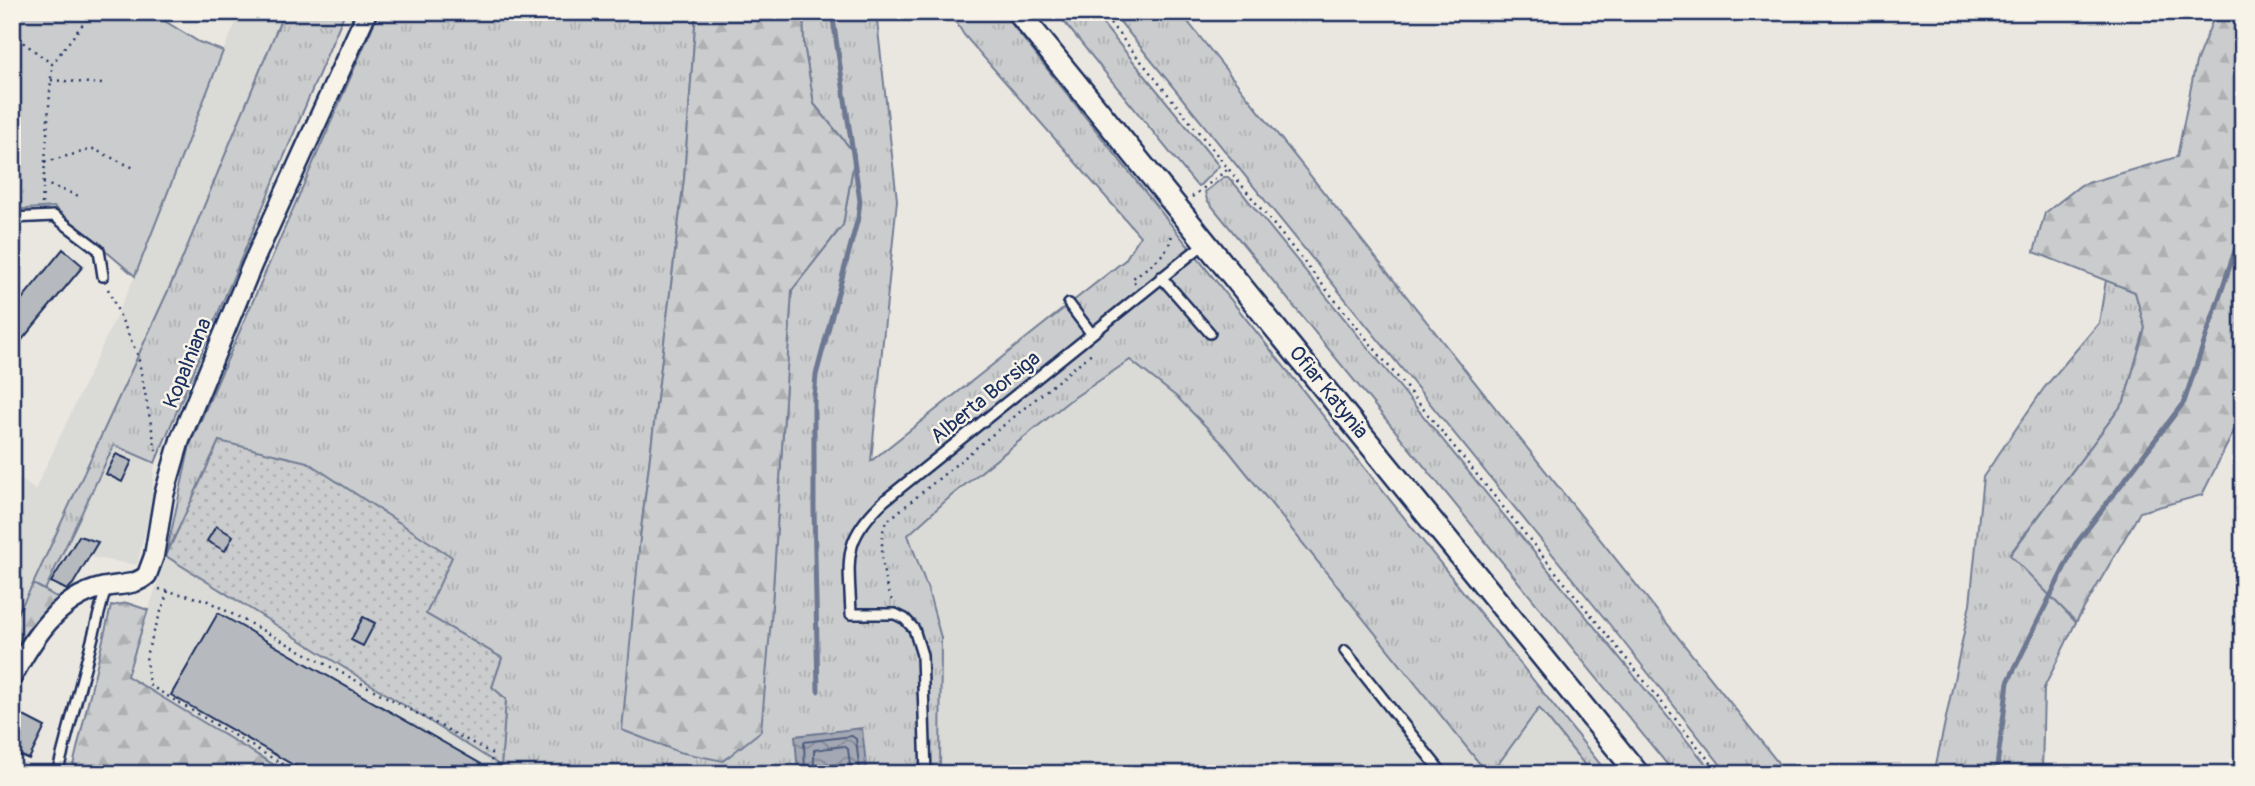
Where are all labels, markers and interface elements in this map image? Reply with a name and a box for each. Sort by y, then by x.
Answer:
street label: Kopalniana [157,314,218,412]
street label: Ofiar Katynia [1283,340,1374,444]
street label: Alberta Borsiga [925,345,1046,450]

